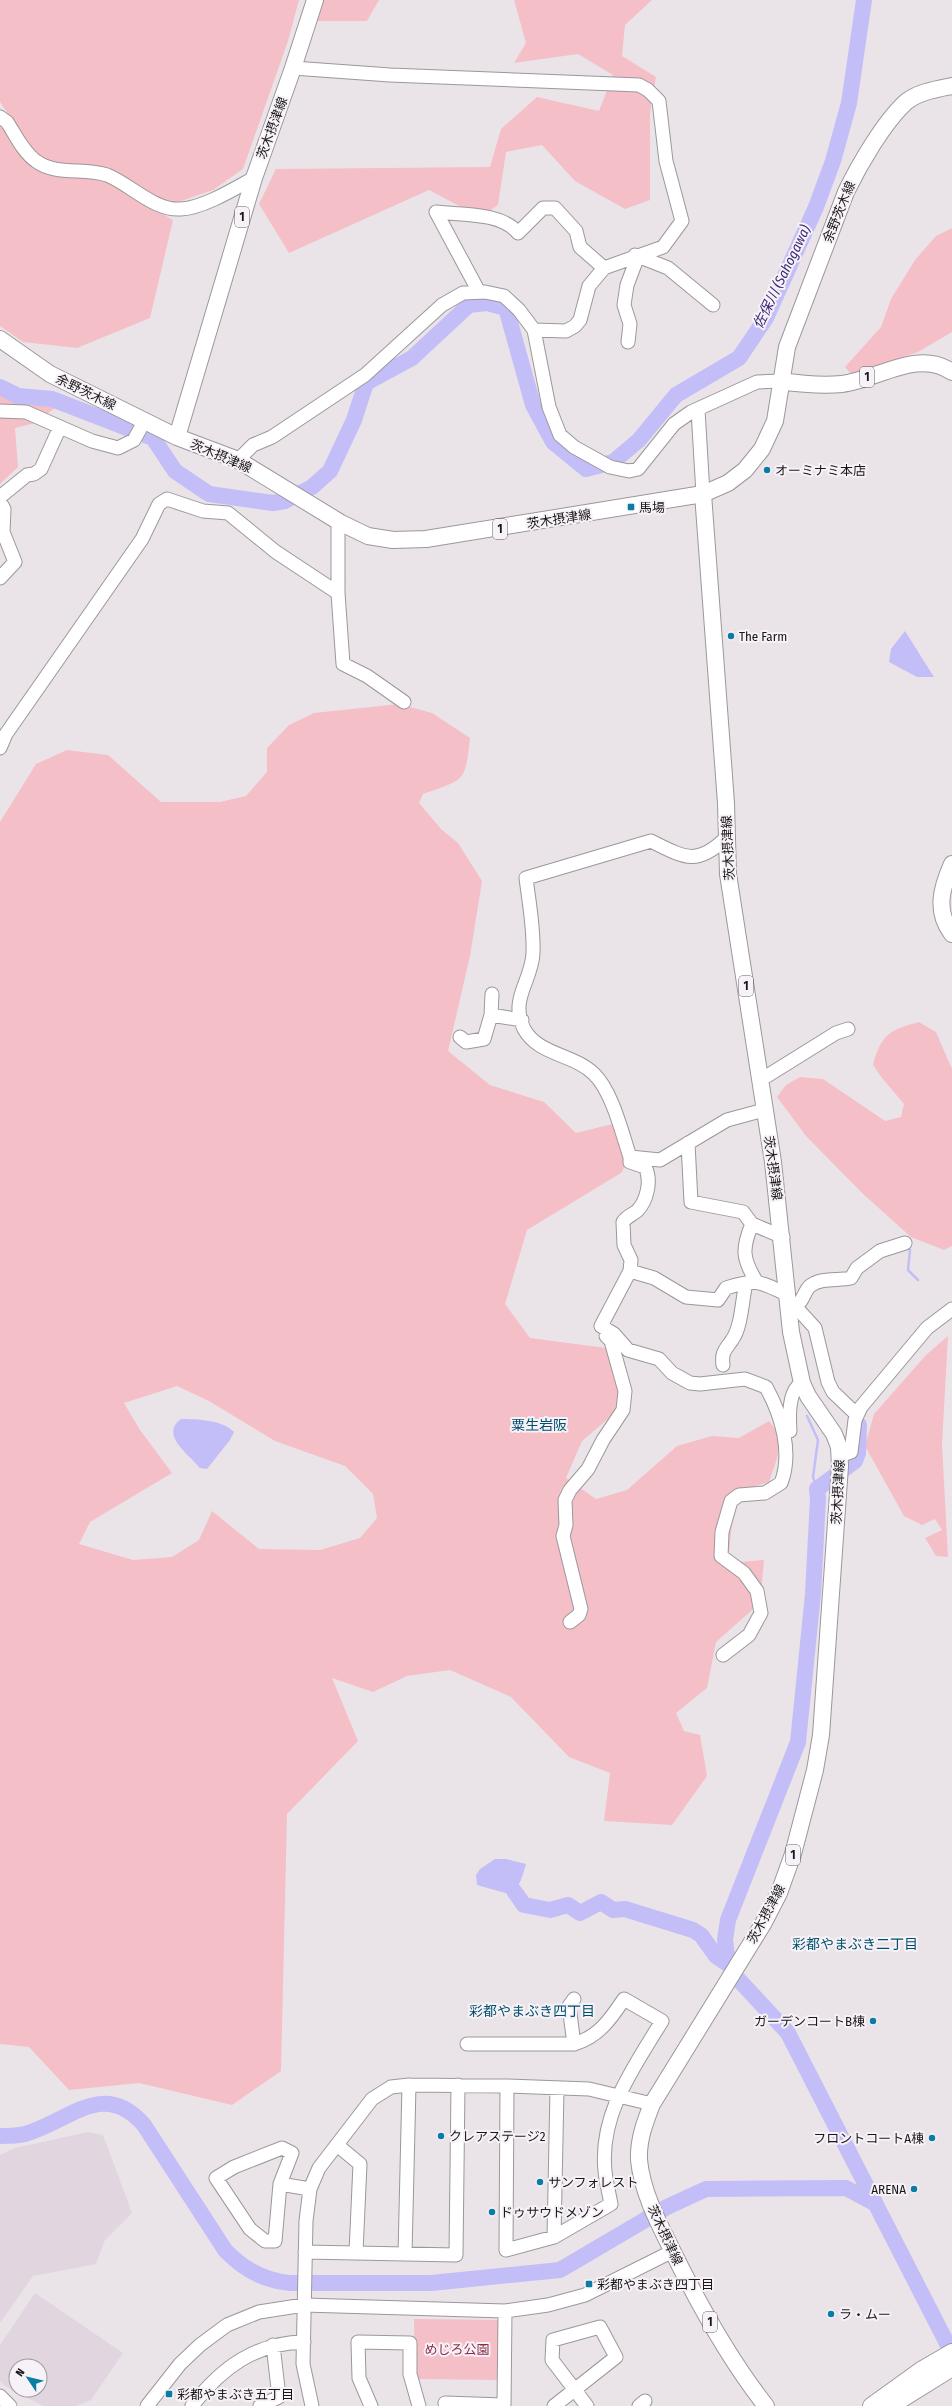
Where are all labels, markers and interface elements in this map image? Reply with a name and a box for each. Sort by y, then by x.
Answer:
street label: 茨木摂津線 [254,95,290,161]
street label: 余野茨木線 [820,179,858,245]
road number: 1 [235,207,249,227]
water label: 佐保川 (Sahogawa) [750,222,814,332]
road number: 1 [860,367,874,387]
street label: 余野茨木線 [53,371,119,413]
street label: 茨木摂津線 [188,436,254,476]
place label: オーミナミ本店 [775,463,866,478]
marker: オーミナミ本店 [762,465,772,475]
place label: 馬場 [639,500,665,515]
marker: 馬場 [626,502,636,512]
street label: 茨木摂津線 [526,507,592,531]
road number: 1 [493,519,507,539]
place label: The Farm [739,629,787,644]
marker: The Farm [726,631,736,641]
street label: 茨木摂津線 [719,815,737,881]
road number: 1 [739,976,753,996]
street label: 茨木摂津線 [761,1135,785,1201]
district label: 粟生岩阪 [511,1417,567,1434]
street label: 茨木摂津線 [829,1459,847,1525]
road number: 1 [786,1845,800,1865]
street label: 茨木摂津線 [744,1882,788,1946]
district label: 彩都やまぶき二丁目 [792,1936,918,1953]
district label: 彩都やまぶき四丁目 [469,2003,595,2020]
place label: ガーデンコートB棟 [754,2014,865,2029]
marker: ガーデンコートB棟 [868,2016,878,2026]
place label: クレアステージ2 [449,2129,546,2144]
marker: クレアステージ2 [436,2131,446,2141]
place label: フロントコートA棟 [813,2131,924,2146]
marker: フロントコートA棟 [927,2133,937,2143]
place label: サンフォレスト [548,2175,639,2190]
marker: サンフォレスト [535,2177,545,2187]
place label: ARENA [871,2182,906,2197]
marker: ARENA [909,2184,919,2194]
street label: 茨木摂津線 [644,2202,686,2268]
place label: ドゥサウドメゾン [500,2205,604,2220]
marker: ドゥサウドメゾン [487,2207,497,2217]
place label: 彩都やまぶき四丁目 [597,2277,714,2292]
marker: 彩都やまぶき四丁目 [584,2279,594,2289]
place label: ラ・ムー [839,2307,891,2322]
marker: ラ・ムー [826,2309,836,2319]
road number: 1 [703,2312,717,2332]
park label: めじろ公園 [424,2342,490,2357]
north arrow [8,2358,48,2398]
text: N [13,2366,27,2379]
place label: 彩都やまぶき五丁目 [177,2387,294,2402]
marker: 彩都やまぶき五丁目 [164,2389,174,2399]

